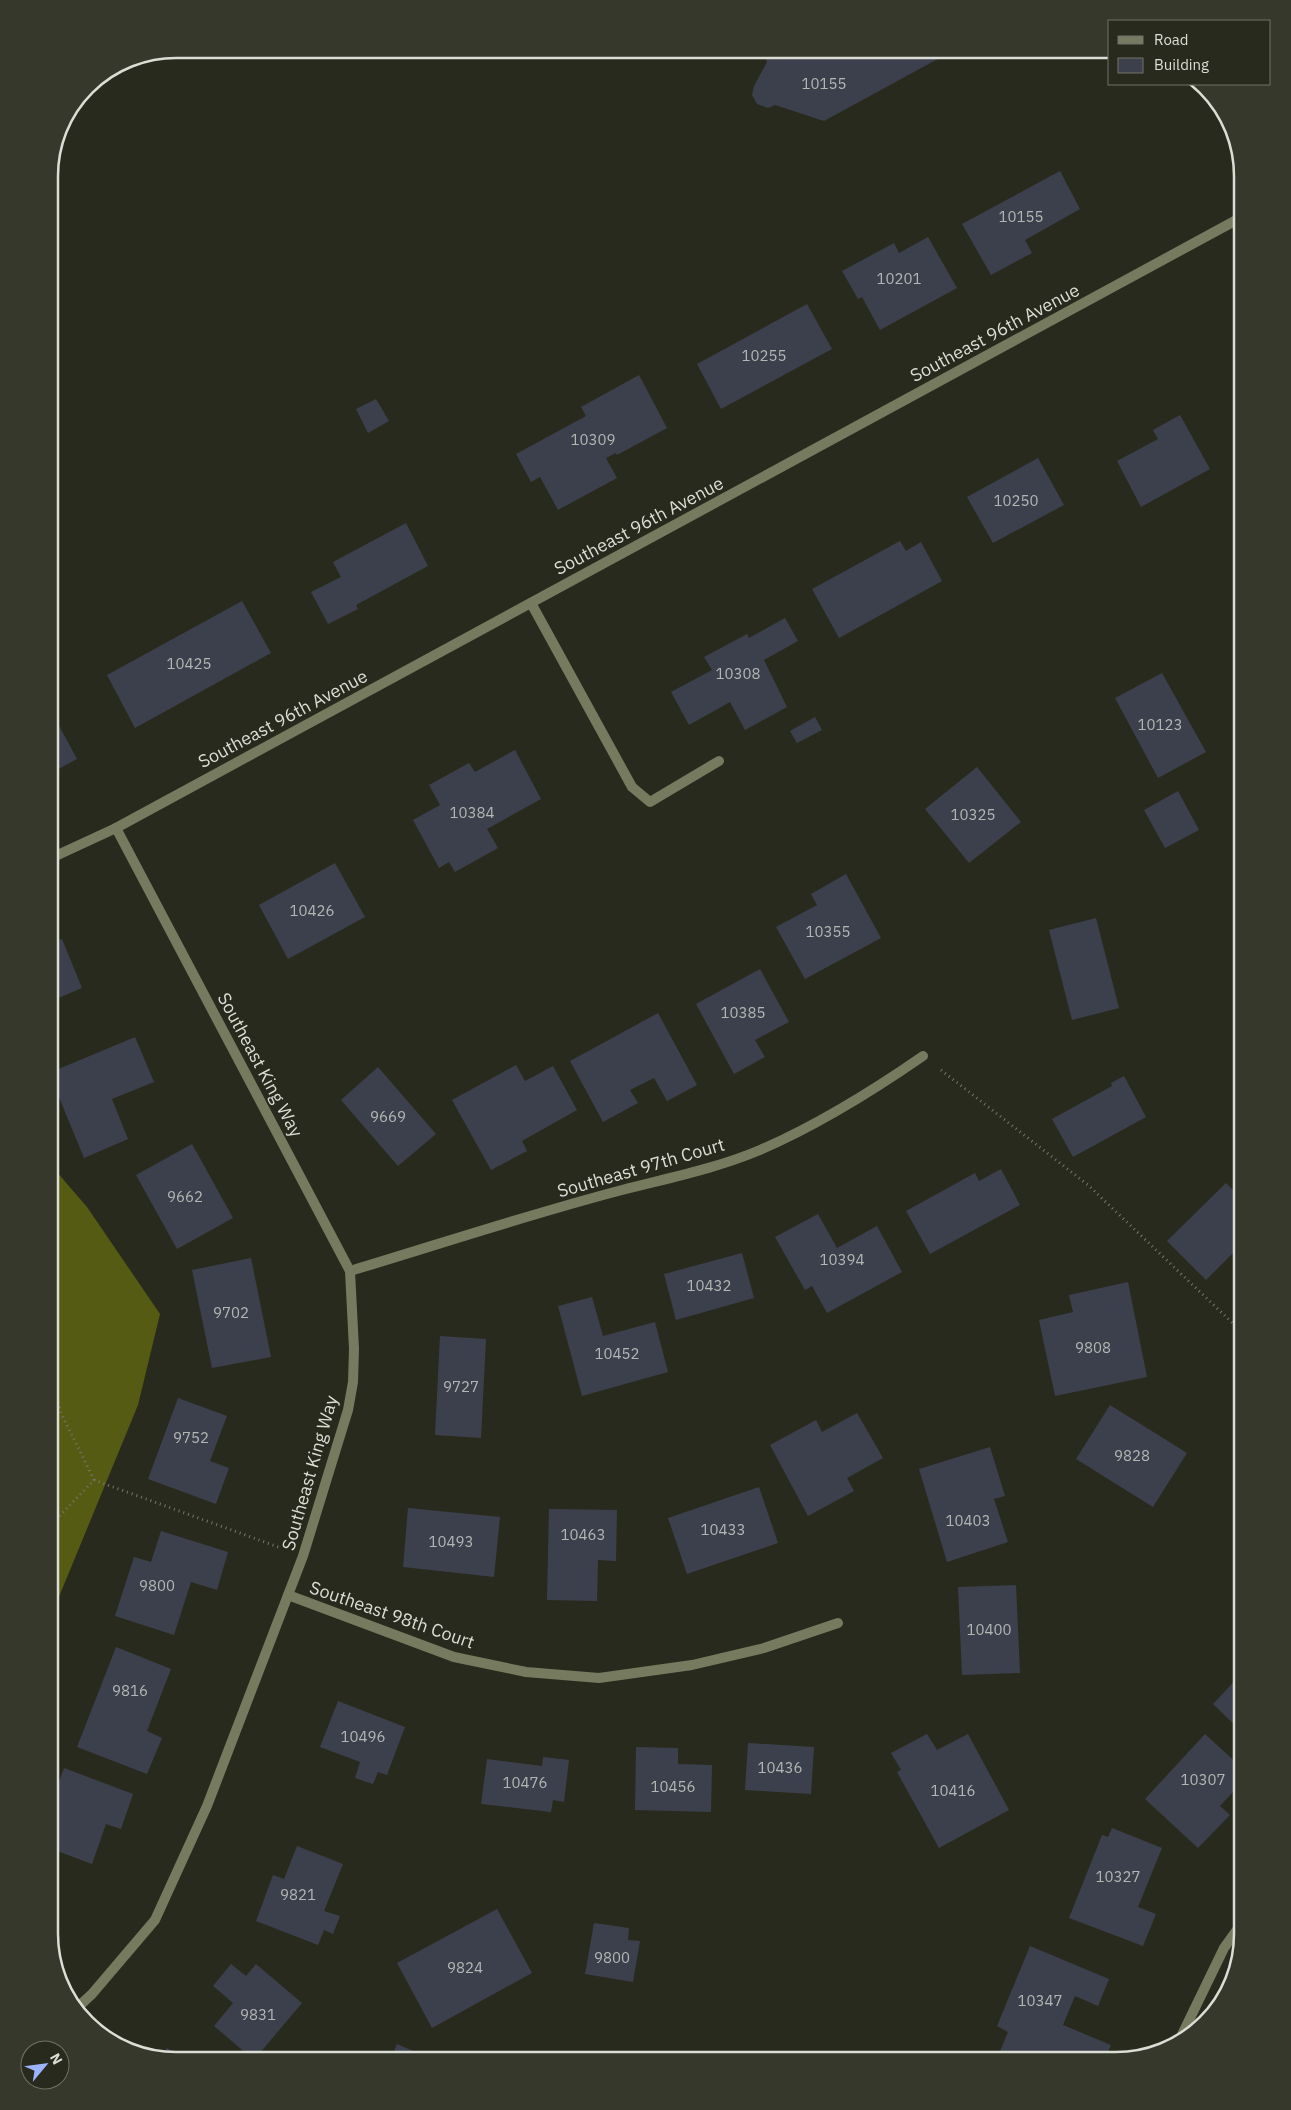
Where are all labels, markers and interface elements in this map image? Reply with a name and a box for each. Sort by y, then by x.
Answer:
legend [1108,20,1271,85]
text: Road [1154,30,1189,49]
text: Building [1154,55,1209,74]
house number: 10155 [801,74,847,93]
house number: 10155 [998,207,1044,226]
house number: 10201 [876,269,922,288]
street label: Southeast 96th Avenue [906,278,1083,387]
house number: 10255 [741,346,787,365]
house number: 10309 [570,430,616,449]
street label: Southeast 96th Avenue [550,471,727,580]
house number: 10250 [993,491,1039,510]
house number: 10425 [166,654,212,673]
street label: Southeast 96th Avenue [194,664,371,773]
house number: 10308 [715,664,761,683]
house number: 10123 [1137,715,1183,734]
house number: 10384 [449,803,495,822]
house number: 10325 [950,805,996,824]
house number: 10426 [289,901,335,920]
house number: 10355 [805,922,851,941]
street label: Southeast King Way [213,989,308,1141]
house number: 10385 [720,1003,766,1022]
house number: 9669 [370,1107,406,1126]
street label: Southeast 97th Court [555,1133,727,1202]
house number: 9662 [167,1187,203,1206]
house number: 10394 [819,1250,865,1269]
house number: 10432 [686,1276,732,1295]
house number: 9702 [213,1303,249,1322]
house number: 9808 [1075,1338,1111,1357]
house number: 10452 [594,1344,640,1363]
house number: 9727 [443,1377,479,1396]
street label: Southeast King Way [276,1393,343,1553]
house number: 9752 [173,1428,209,1447]
house number: 9828 [1114,1446,1150,1465]
house number: 10403 [945,1511,991,1530]
house number: 10433 [700,1520,746,1539]
house number: 10463 [560,1525,606,1544]
house number: 10493 [428,1532,474,1551]
house number: 9800 [139,1576,175,1595]
street label: Southeast 98th Court [307,1576,478,1654]
house number: 10400 [966,1620,1012,1639]
house number: 9816 [112,1681,148,1700]
house number: 10496 [340,1727,386,1746]
house number: 10436 [757,1758,803,1777]
house number: 10307 [1180,1770,1226,1789]
house number: 10476 [502,1773,548,1792]
house number: 10456 [650,1777,696,1796]
house number: 10416 [930,1781,976,1800]
house number: 10327 [1095,1867,1141,1886]
house number: 9821 [280,1885,316,1904]
house number: 9800 [594,1948,630,1967]
house number: 9824 [447,1958,483,1977]
house number: 10347 [1017,1991,1063,2010]
house number: 9831 [240,2005,276,2024]
north arrow [20,2040,70,2090]
text: N [46,2050,67,2067]

